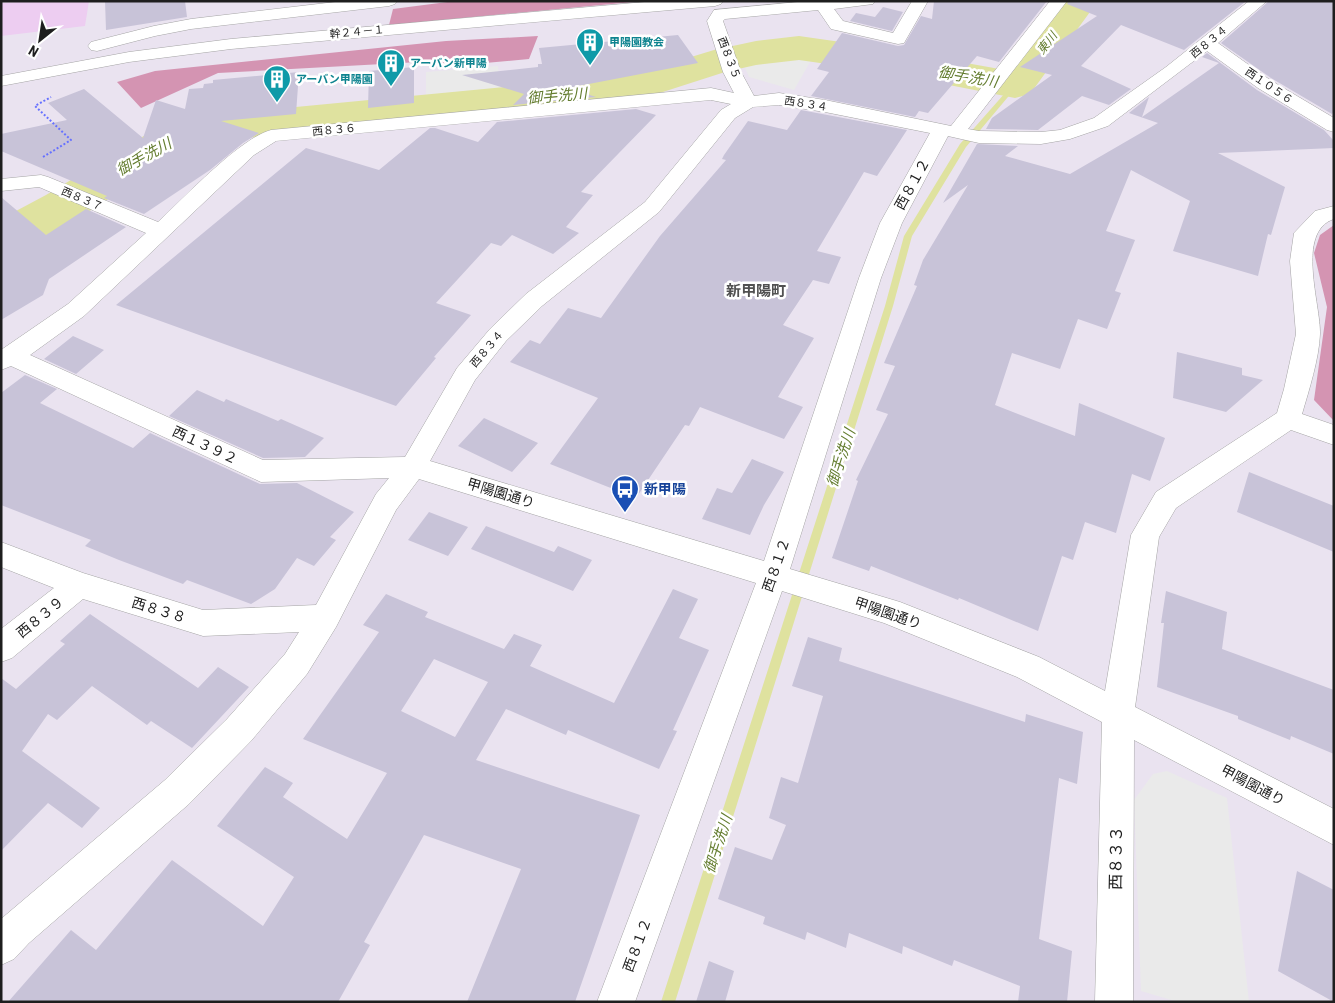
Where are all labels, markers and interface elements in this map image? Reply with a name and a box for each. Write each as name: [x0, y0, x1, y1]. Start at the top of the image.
north arrow: [15, 15, 65, 65]
street label: 幹２４－１: [329, 23, 385, 41]
street label: 西８３４: [1188, 23, 1230, 61]
building icon: 甲陽園教会: [575, 27, 605, 66]
water label: 東川: [1034, 28, 1061, 57]
street label: 西８３５: [715, 35, 743, 81]
place label: 甲陽園教会: [609, 36, 664, 49]
text: N: [26, 42, 41, 60]
building icon: アーバン新甲陽: [376, 48, 406, 87]
place label: アーバン新甲陽: [410, 57, 487, 70]
water label: 御手洗川: [937, 63, 1001, 91]
building icon: アーバン甲陽園: [262, 64, 292, 103]
street label: 西１０５６: [1243, 65, 1295, 107]
place label: アーバン甲陽園: [296, 73, 373, 86]
water label: 御手洗川: [526, 84, 590, 108]
street label: 西８３４: [783, 94, 829, 114]
street label: 西８３６: [312, 122, 356, 138]
water label: 御手洗川: [113, 134, 176, 179]
street label: 西８１２: [891, 156, 933, 212]
street label: 西８３７: [59, 184, 105, 214]
district label: 新甲陽町: [726, 282, 786, 300]
street label: 西８３４: [468, 328, 506, 370]
street label: 西１３９２: [170, 423, 240, 467]
water label: 御手洗川: [823, 425, 859, 489]
bus stop icon: 新甲陽: [610, 474, 640, 513]
street label: 甲陽園通り: [465, 475, 537, 511]
place label: 新甲陽: [644, 481, 686, 497]
street label: 西８１２: [759, 536, 793, 594]
street label: 西８３９: [13, 593, 67, 641]
street label: 西８３８: [130, 594, 188, 626]
street label: 甲陽園通り: [852, 594, 924, 632]
street label: 甲陽園通り: [1218, 762, 1288, 808]
water label: 御手洗川: [700, 811, 736, 875]
street label: 西８３３: [1106, 826, 1126, 890]
street label: 西８１２: [620, 916, 654, 974]

